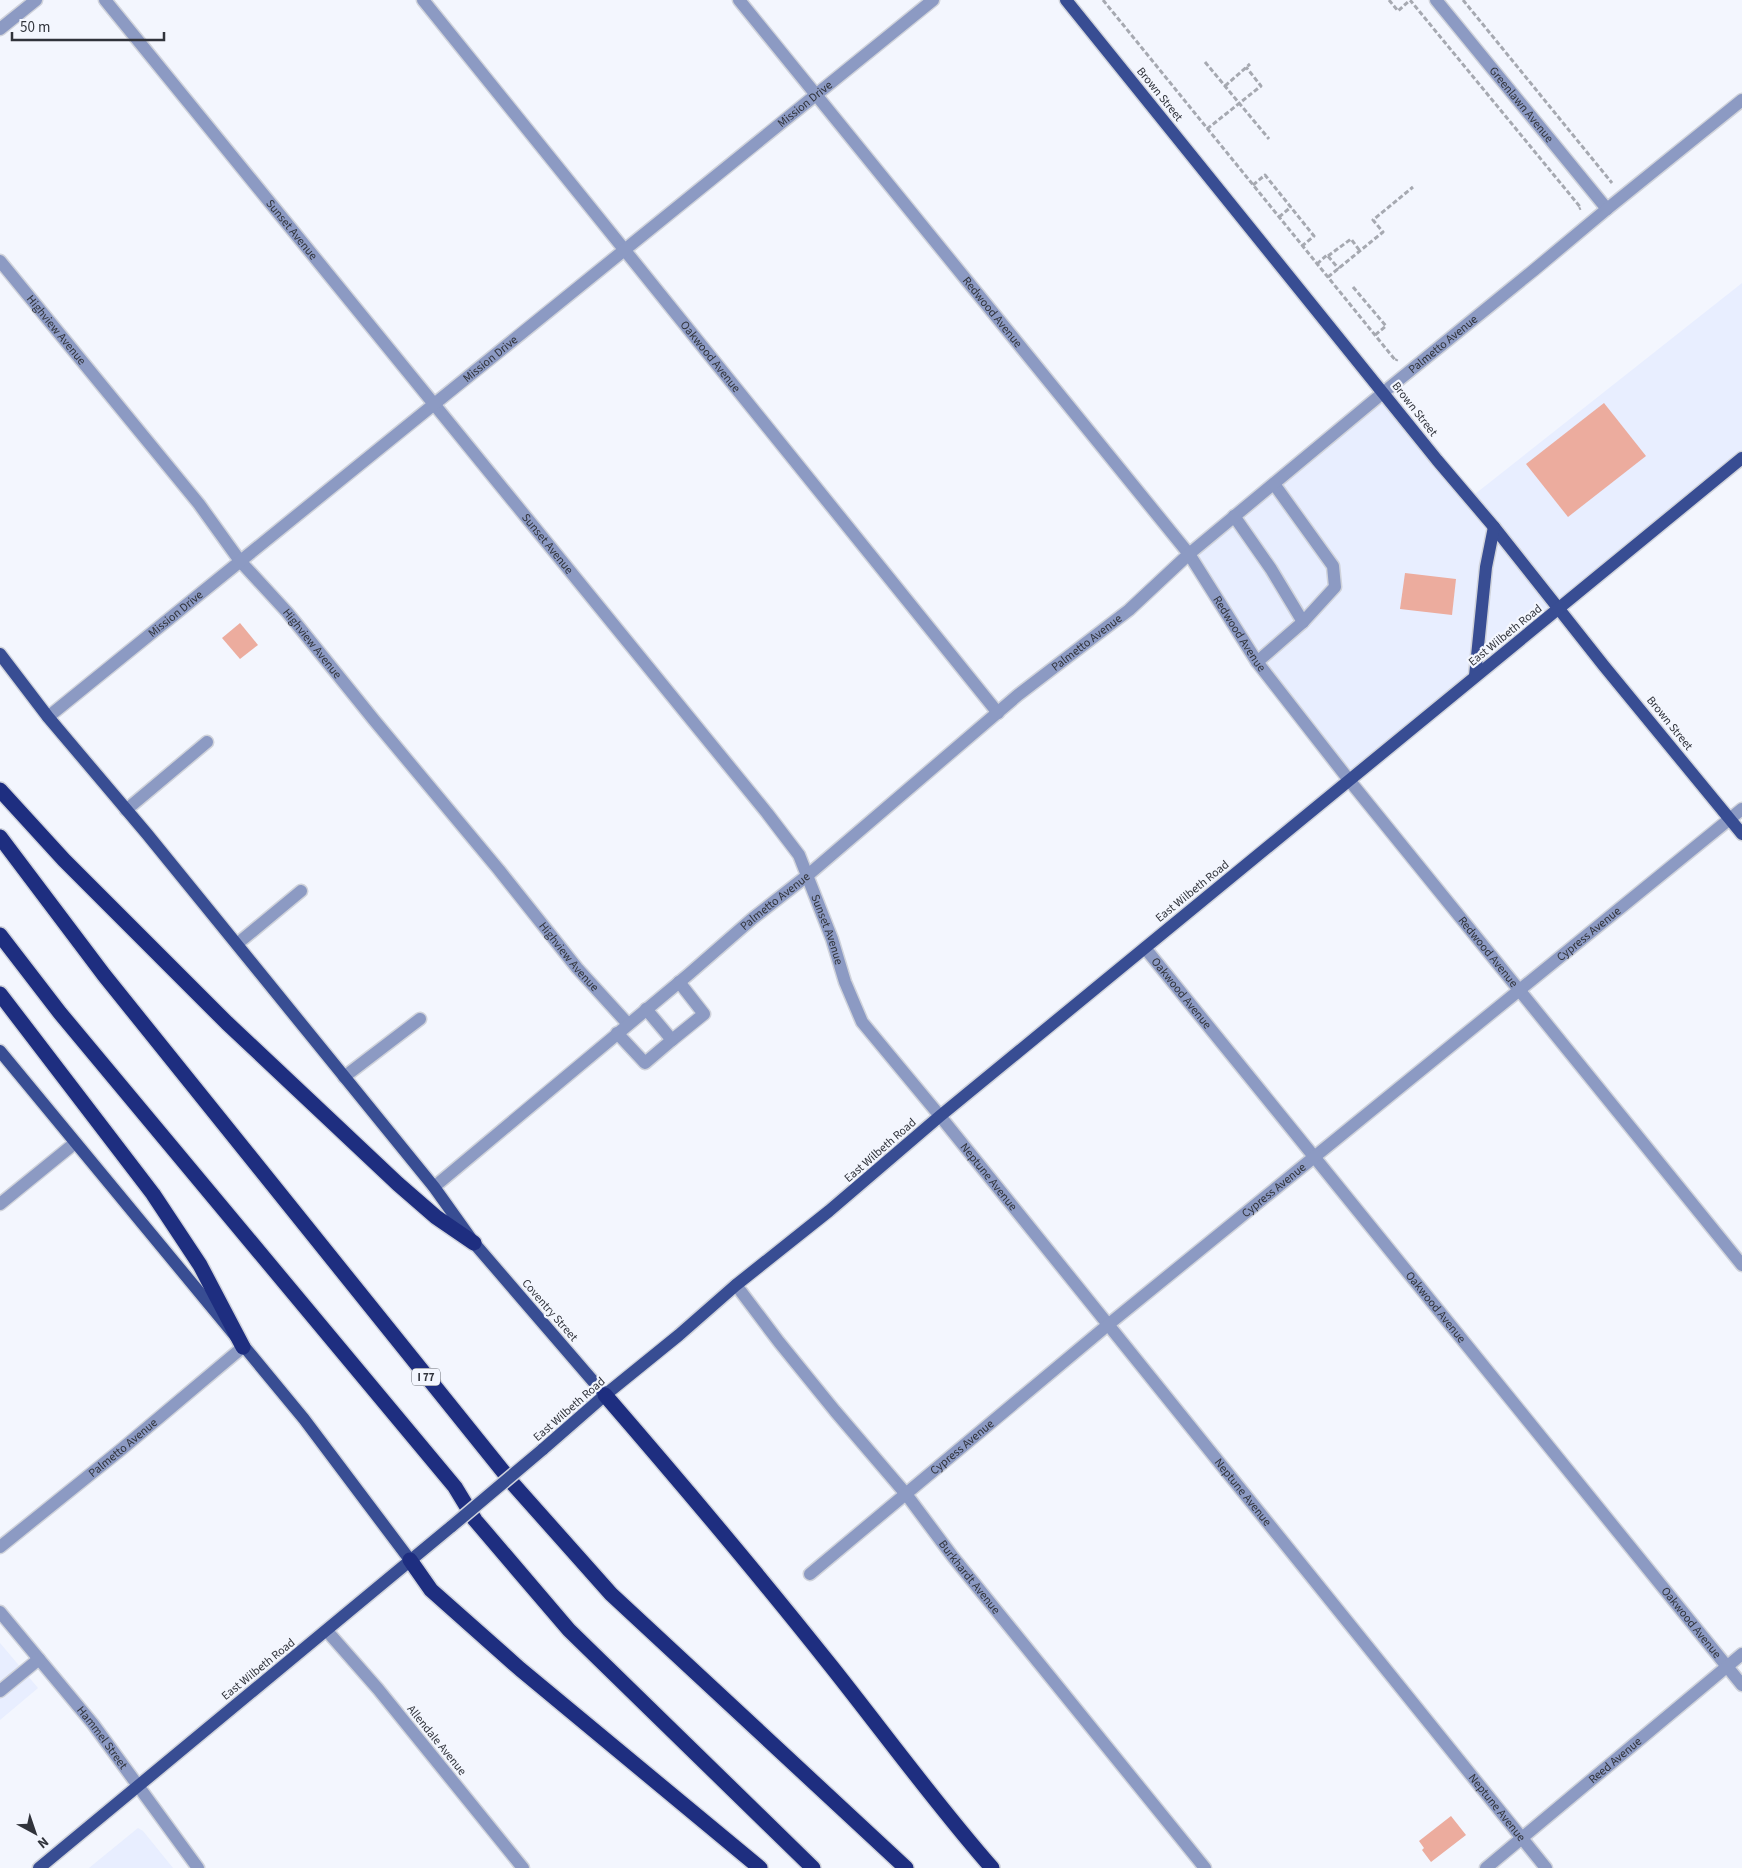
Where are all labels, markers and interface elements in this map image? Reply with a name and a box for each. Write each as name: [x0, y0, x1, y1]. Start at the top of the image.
scale bar: [12, 10, 165, 42]
text: 50 m: [20, 17, 50, 38]
street label: Greenlawn Avenue: [1485, 63, 1557, 146]
street label: Brown Street: [1132, 64, 1187, 125]
street label: Mission Drive: [774, 77, 836, 132]
street label: Sunset Avenue: [262, 196, 321, 264]
street label: Redwood Avenue: [958, 273, 1026, 352]
street label: Highview Avenue: [22, 292, 90, 369]
street label: Palmetto Avenue: [1405, 311, 1482, 378]
street label: Oakwood Avenue: [676, 317, 744, 396]
street label: Mission Drive: [459, 332, 522, 387]
street label: Brown Street: [1388, 378, 1441, 440]
street label: Sunset Avenue: [517, 510, 577, 578]
street label: Mission Drive: [145, 587, 207, 642]
street label: Redwood Avenue: [1208, 593, 1270, 676]
street label: East Wilbeth Road: [1465, 600, 1546, 670]
street label: Highview Avenue: [278, 605, 346, 683]
street label: Palmetto Avenue: [1048, 610, 1126, 675]
street label: Brown Street: [1642, 693, 1697, 754]
street label: East Wilbeth Road: [1152, 856, 1233, 926]
street label: Palmetto Avenue: [737, 868, 814, 935]
street label: Sunset Avenue: [806, 892, 847, 967]
street label: Cypress Avenue: [1553, 903, 1625, 966]
street label: Redwood Avenue: [1454, 913, 1522, 991]
street label: Highview Avenue: [535, 919, 603, 996]
street label: Oakwood Avenue: [1147, 954, 1215, 1033]
street label: East Wilbeth Road: [841, 1114, 920, 1186]
street label: Neptune Avenue: [956, 1139, 1021, 1215]
street label: Cypress Avenue: [1238, 1159, 1310, 1222]
street label: Oakwood Avenue: [1401, 1268, 1470, 1347]
street label: Coventry Street: [518, 1275, 582, 1345]
road number: I 77: [412, 1368, 440, 1385]
street label: East Wilbeth Road: [530, 1373, 609, 1445]
street label: Palmetto Avenue: [85, 1414, 161, 1482]
street label: Cypress Avenue: [927, 1416, 998, 1479]
street label: Neptune Avenue: [1210, 1455, 1275, 1530]
street label: Burkhardt Avenue: [934, 1537, 1004, 1618]
street label: Oakwood Avenue: [1657, 1583, 1725, 1662]
street label: East Wilbeth Road: [218, 1634, 299, 1704]
street label: Allendale Avenue: [403, 1701, 470, 1779]
street label: Hammel Street: [73, 1703, 131, 1773]
street label: Reed Avenue: [1585, 1733, 1646, 1788]
street label: Neptune Avenue: [1464, 1770, 1529, 1845]
north arrow: [10, 1808, 60, 1858]
text: N: [33, 1832, 53, 1853]

